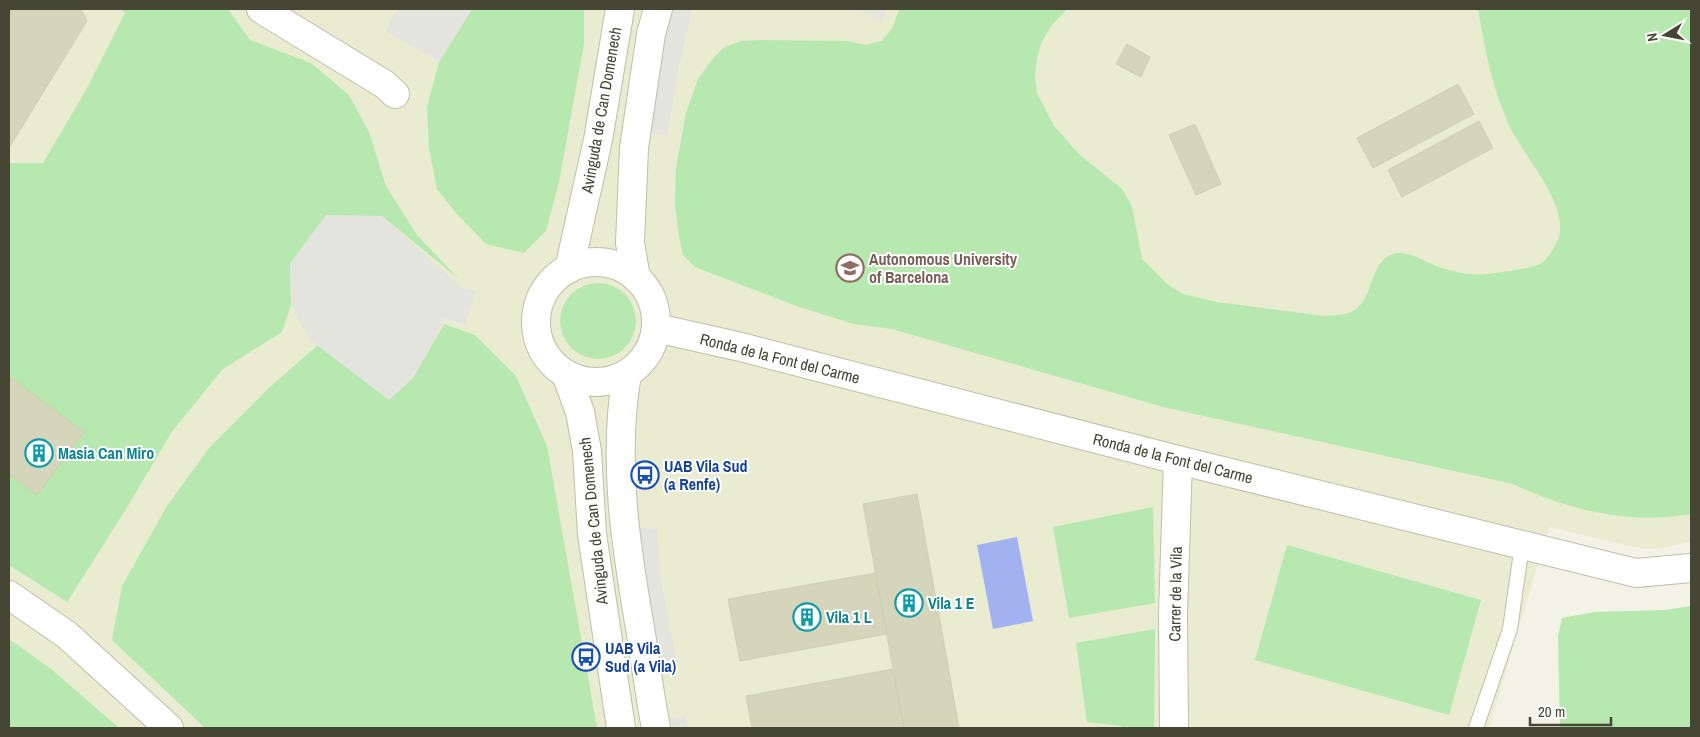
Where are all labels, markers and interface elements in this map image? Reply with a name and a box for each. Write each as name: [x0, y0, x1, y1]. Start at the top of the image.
north arrow: [1640, 10, 1690, 60]
street label: Avinguda de Can Domenech: [575, 25, 626, 196]
text: N: [1643, 32, 1662, 43]
place label: Autonomous University of Barcelona: [869, 248, 1018, 288]
school or university icon: Autonomous University of Barcelona: [835, 253, 865, 283]
street label: Ronda de la Font del Carme: [698, 327, 862, 389]
street label: Ronda de la Font del Carme: [1091, 427, 1255, 489]
street label: Avinguda de Can Domenech: [573, 436, 613, 607]
building icon: Masia Can Miro: [24, 438, 54, 468]
place label: Masia Can Miro: [58, 442, 154, 464]
place label: UAB Vila Sud (a Renfe): [664, 455, 748, 495]
bus stop icon: UAB Vila Sud (a Renfe): [630, 460, 660, 490]
street label: Carrer de la Vila: [1163, 545, 1187, 642]
building icon: Vila 1 E: [894, 588, 924, 618]
place label: Vila 1 E: [928, 592, 975, 614]
building icon: Vila 1 L: [792, 602, 822, 632]
place label: Vila 1 L: [826, 606, 872, 628]
place label: UAB Vila Sud (a Vila): [605, 637, 676, 677]
bus stop icon: UAB Vila Sud (a Vila): [571, 642, 601, 672]
scale bar: [1530, 694, 1611, 726]
text: 20 m: [1538, 701, 1565, 722]

